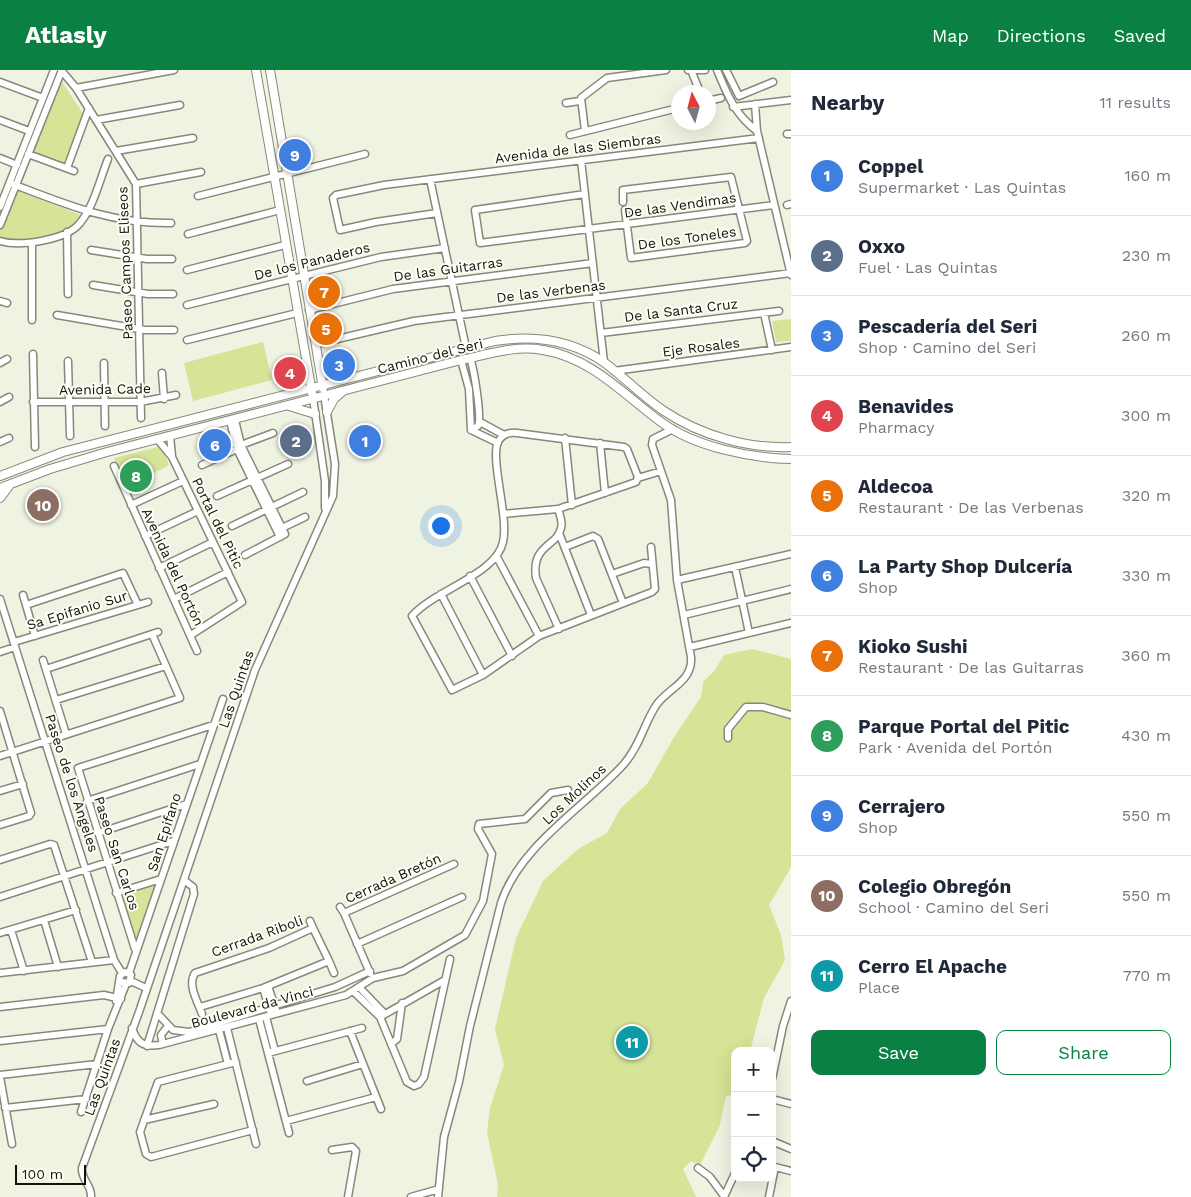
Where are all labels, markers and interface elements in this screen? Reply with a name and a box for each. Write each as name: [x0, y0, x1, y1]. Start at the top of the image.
text: Atlasly: [25, 21, 107, 49]
text: Map: [932, 25, 969, 46]
text: Directions: [997, 25, 1086, 46]
text: Saved: [1114, 25, 1166, 46]
north arrow: [671, 85, 716, 130]
text: Nearby: [811, 90, 884, 115]
text: 11 results: [1100, 93, 1171, 112]
street label: Avenida de las Siembras: [494, 130, 662, 166]
pin: 9: [279, 136, 311, 174]
text: Coppel: [858, 155, 923, 178]
text: 1: [824, 166, 830, 185]
text: 160 m: [1124, 166, 1171, 185]
text: Supermarket · Las Quintas: [858, 178, 1066, 197]
street label: Paseo Campos Eliseos: [114, 186, 136, 340]
street label: De las Vendimas: [623, 189, 737, 221]
street label: De los Toneles: [637, 223, 737, 253]
text: Oxxo: [858, 235, 905, 258]
street label: De los Panaderos: [252, 239, 372, 283]
text: 2: [822, 246, 832, 265]
text: 230 m: [1122, 246, 1171, 265]
street label: De las Guitarras: [392, 253, 504, 285]
text: Fuel · Las Quintas: [858, 258, 998, 277]
pin: 7: [308, 273, 340, 311]
street label: De las Verbenas: [495, 276, 607, 306]
street label: De la Santa Cruz: [623, 295, 739, 325]
pin: 5: [310, 310, 342, 348]
text: Pescadería del Seri: [858, 315, 1037, 338]
text: 3: [822, 326, 832, 345]
text: 260 m: [1121, 326, 1171, 345]
street label: Eje Rosales: [661, 334, 741, 360]
street label: Camino del Seri: [375, 335, 485, 377]
text: Shop · Camino del Seri: [858, 338, 1036, 357]
pin: 3: [323, 346, 355, 384]
pin: 4: [274, 354, 306, 392]
street label: Avenida Cade: [59, 380, 151, 398]
text: Benavides: [858, 395, 954, 418]
text: 4: [822, 406, 832, 425]
text: 300 m: [1121, 406, 1171, 425]
text: Pharmacy: [858, 418, 934, 437]
pin: 2: [280, 422, 312, 460]
pin: 1: [349, 422, 381, 460]
pin: 6: [199, 426, 231, 464]
pin: 8: [120, 457, 152, 495]
street label: Portal del Pitic: [189, 475, 247, 571]
text: Aldecoa: [858, 475, 933, 498]
pin: 10: [27, 486, 59, 524]
text: 5: [822, 486, 832, 505]
text: 320 m: [1122, 486, 1171, 505]
text: Restaurant · De las Verbenas: [858, 498, 1084, 517]
street label: Avenida del Portón: [139, 506, 207, 628]
your location: [428, 513, 454, 539]
text: La Party Shop Dulcería: [858, 555, 1072, 578]
text: 6: [822, 566, 832, 585]
text: 330 m: [1122, 566, 1171, 585]
text: Shop: [858, 578, 898, 597]
street label: Sa Epifanio Sur: [25, 587, 130, 633]
text: Kioko Sushi: [858, 635, 968, 658]
text: 7: [822, 646, 832, 665]
text: 360 m: [1121, 646, 1171, 665]
street label: Las Quintas: [215, 648, 257, 730]
text: Restaurant · De las Guitarras: [858, 658, 1084, 677]
street label: Paseo de los Angeles: [42, 712, 102, 854]
text: Parque Portal del Pitic: [858, 715, 1070, 738]
text: 8: [822, 726, 832, 745]
text: 430 m: [1121, 726, 1171, 745]
text: Park · Avenida del Portón: [858, 738, 1052, 757]
street label: Los Molinos: [539, 760, 609, 828]
street label: San Epifano: [144, 791, 184, 873]
street label: Paseo San Carlos: [91, 794, 143, 912]
text: Cerrajero: [858, 795, 945, 818]
text: 9: [822, 806, 832, 825]
text: 550 m: [1122, 806, 1171, 825]
text: Shop: [858, 818, 898, 837]
street label: Cerrada Bretón: [343, 850, 443, 906]
text: Colegio Obregón: [858, 875, 1011, 898]
text: 10: [818, 886, 836, 905]
text: 550 m: [1122, 886, 1171, 905]
text: School · Camino del Seri: [858, 898, 1049, 917]
street label: Cerrada Riboli: [209, 912, 305, 960]
text: Cerro El Apache: [858, 955, 1007, 978]
text: 11: [820, 966, 834, 985]
text: 770 m: [1123, 966, 1171, 985]
text: Place: [858, 978, 900, 997]
street label: Boulevard da Vinci: [189, 983, 315, 1031]
pin: 11: [616, 1023, 648, 1061]
button: Save: [811, 1030, 986, 1075]
button: Share: [996, 1030, 1171, 1075]
street label: Las Quintas: [81, 1036, 123, 1118]
map controls: [731, 1047, 776, 1182]
button: +: [731, 1047, 776, 1092]
button: −: [731, 1092, 776, 1137]
button: locate: [731, 1137, 776, 1182]
scale bar: [15, 1162, 86, 1185]
text: 100 m: [22, 1166, 63, 1182]

